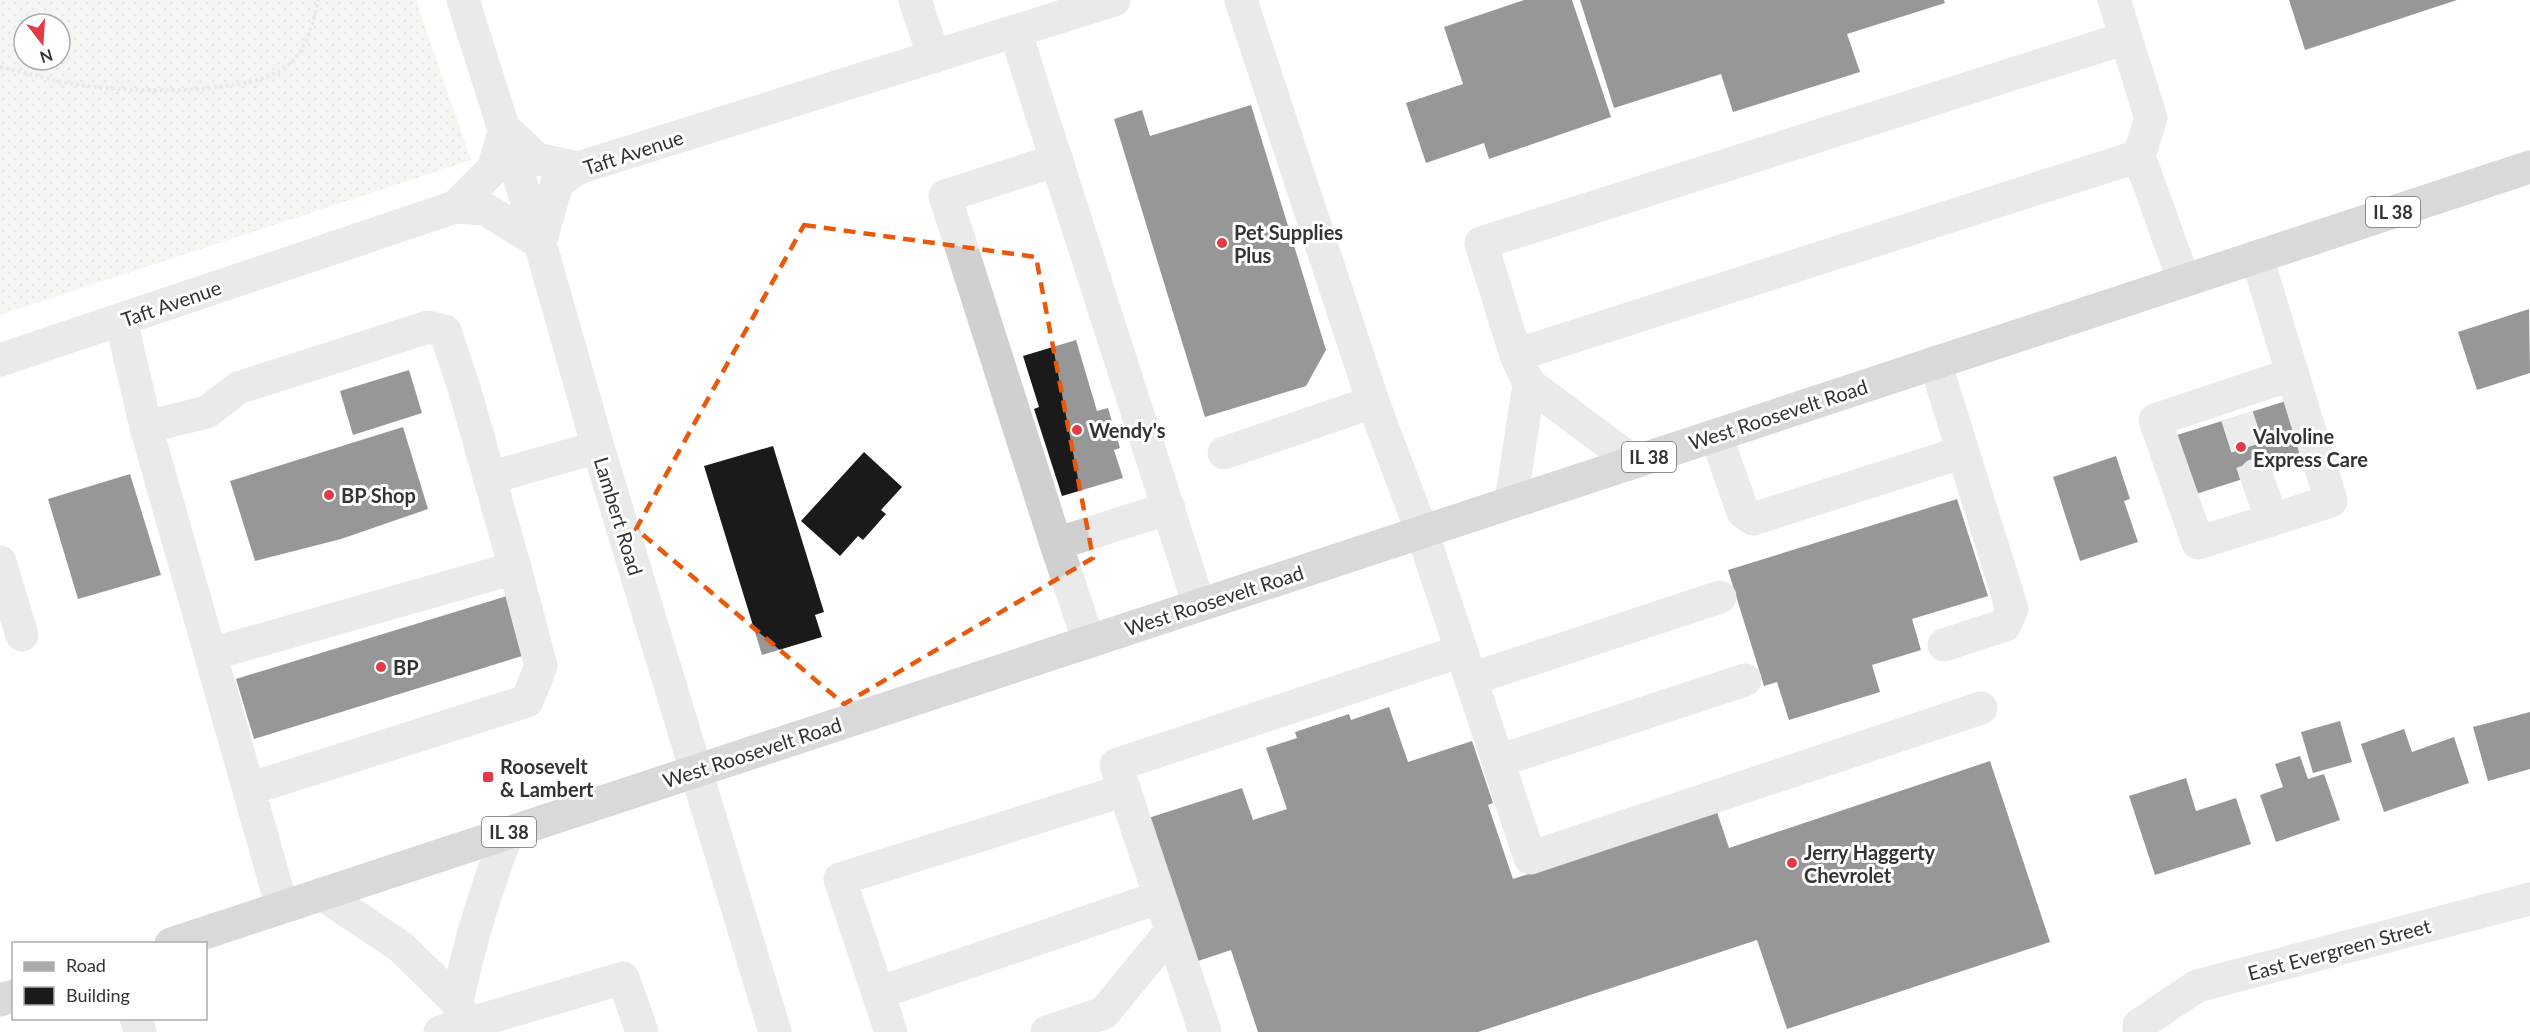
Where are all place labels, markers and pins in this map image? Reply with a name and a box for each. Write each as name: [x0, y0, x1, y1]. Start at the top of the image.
place label: Pet Supplies Plus: [1234, 220, 1343, 267]
marker: Pet Supplies Plus: [1215, 236, 1229, 250]
place label: Wendy's: [1089, 418, 1166, 442]
marker: Wendy's: [1070, 423, 1084, 437]
place label: Valvoline Express Care: [2252, 424, 2368, 471]
marker: Valvoline Express Care: [2234, 440, 2248, 454]
place label: BP Shop: [341, 483, 416, 507]
marker: BP Shop: [322, 488, 336, 502]
place label: BP: [393, 655, 419, 679]
marker: BP: [374, 660, 388, 674]
place label: Roosevelt & Lambert: [500, 754, 594, 801]
marker: Roosevelt & Lambert: [481, 770, 495, 784]
place label: Jerry Haggerty Chevrolet: [1804, 840, 1936, 887]
marker: Jerry Haggerty Chevrolet: [1785, 856, 1799, 870]

